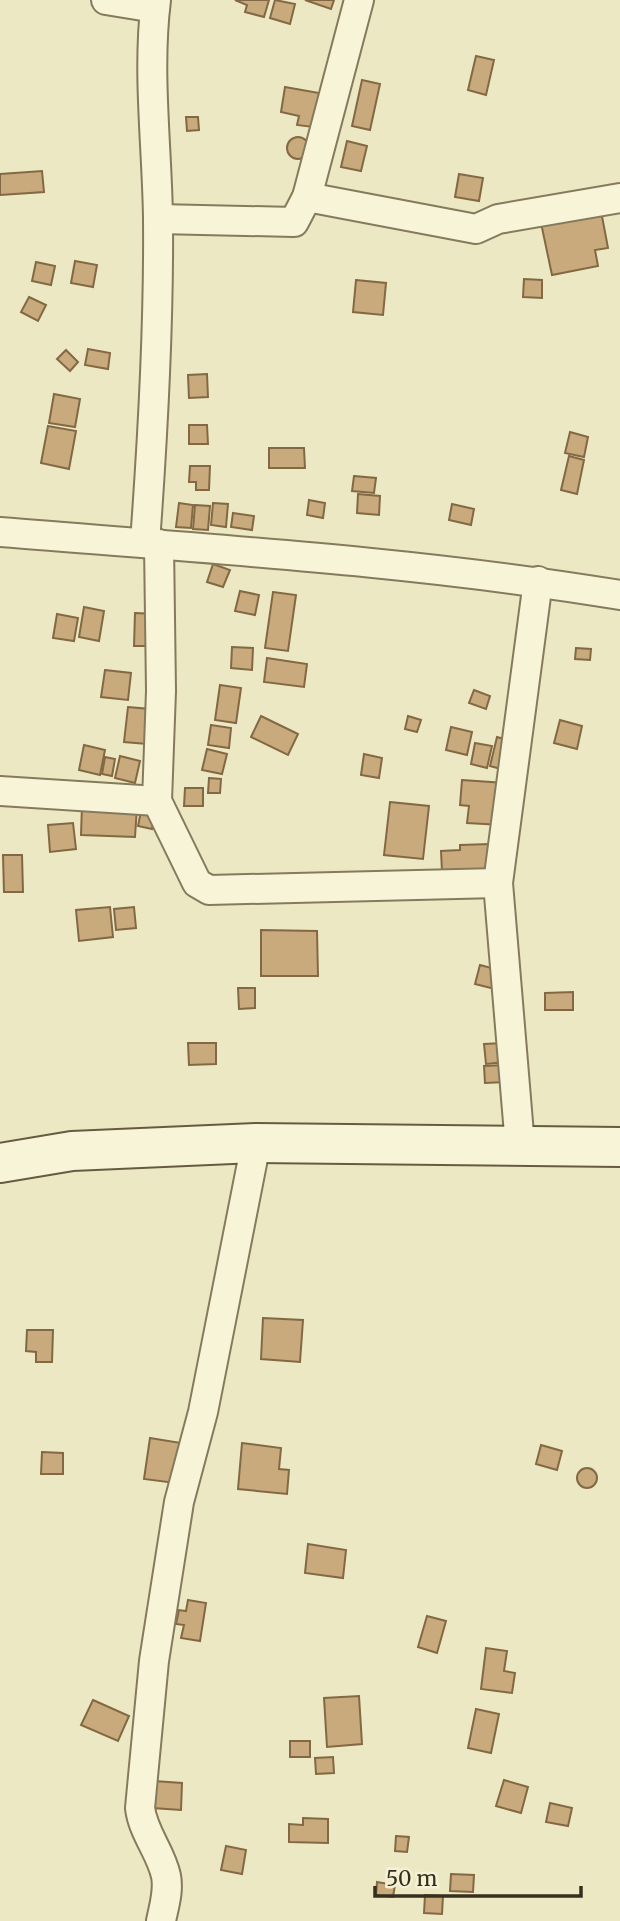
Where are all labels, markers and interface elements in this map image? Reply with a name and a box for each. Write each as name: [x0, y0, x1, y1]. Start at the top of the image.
scale bar: [375, 1854, 582, 1898]
text: 50 m: [386, 1865, 437, 1892]

